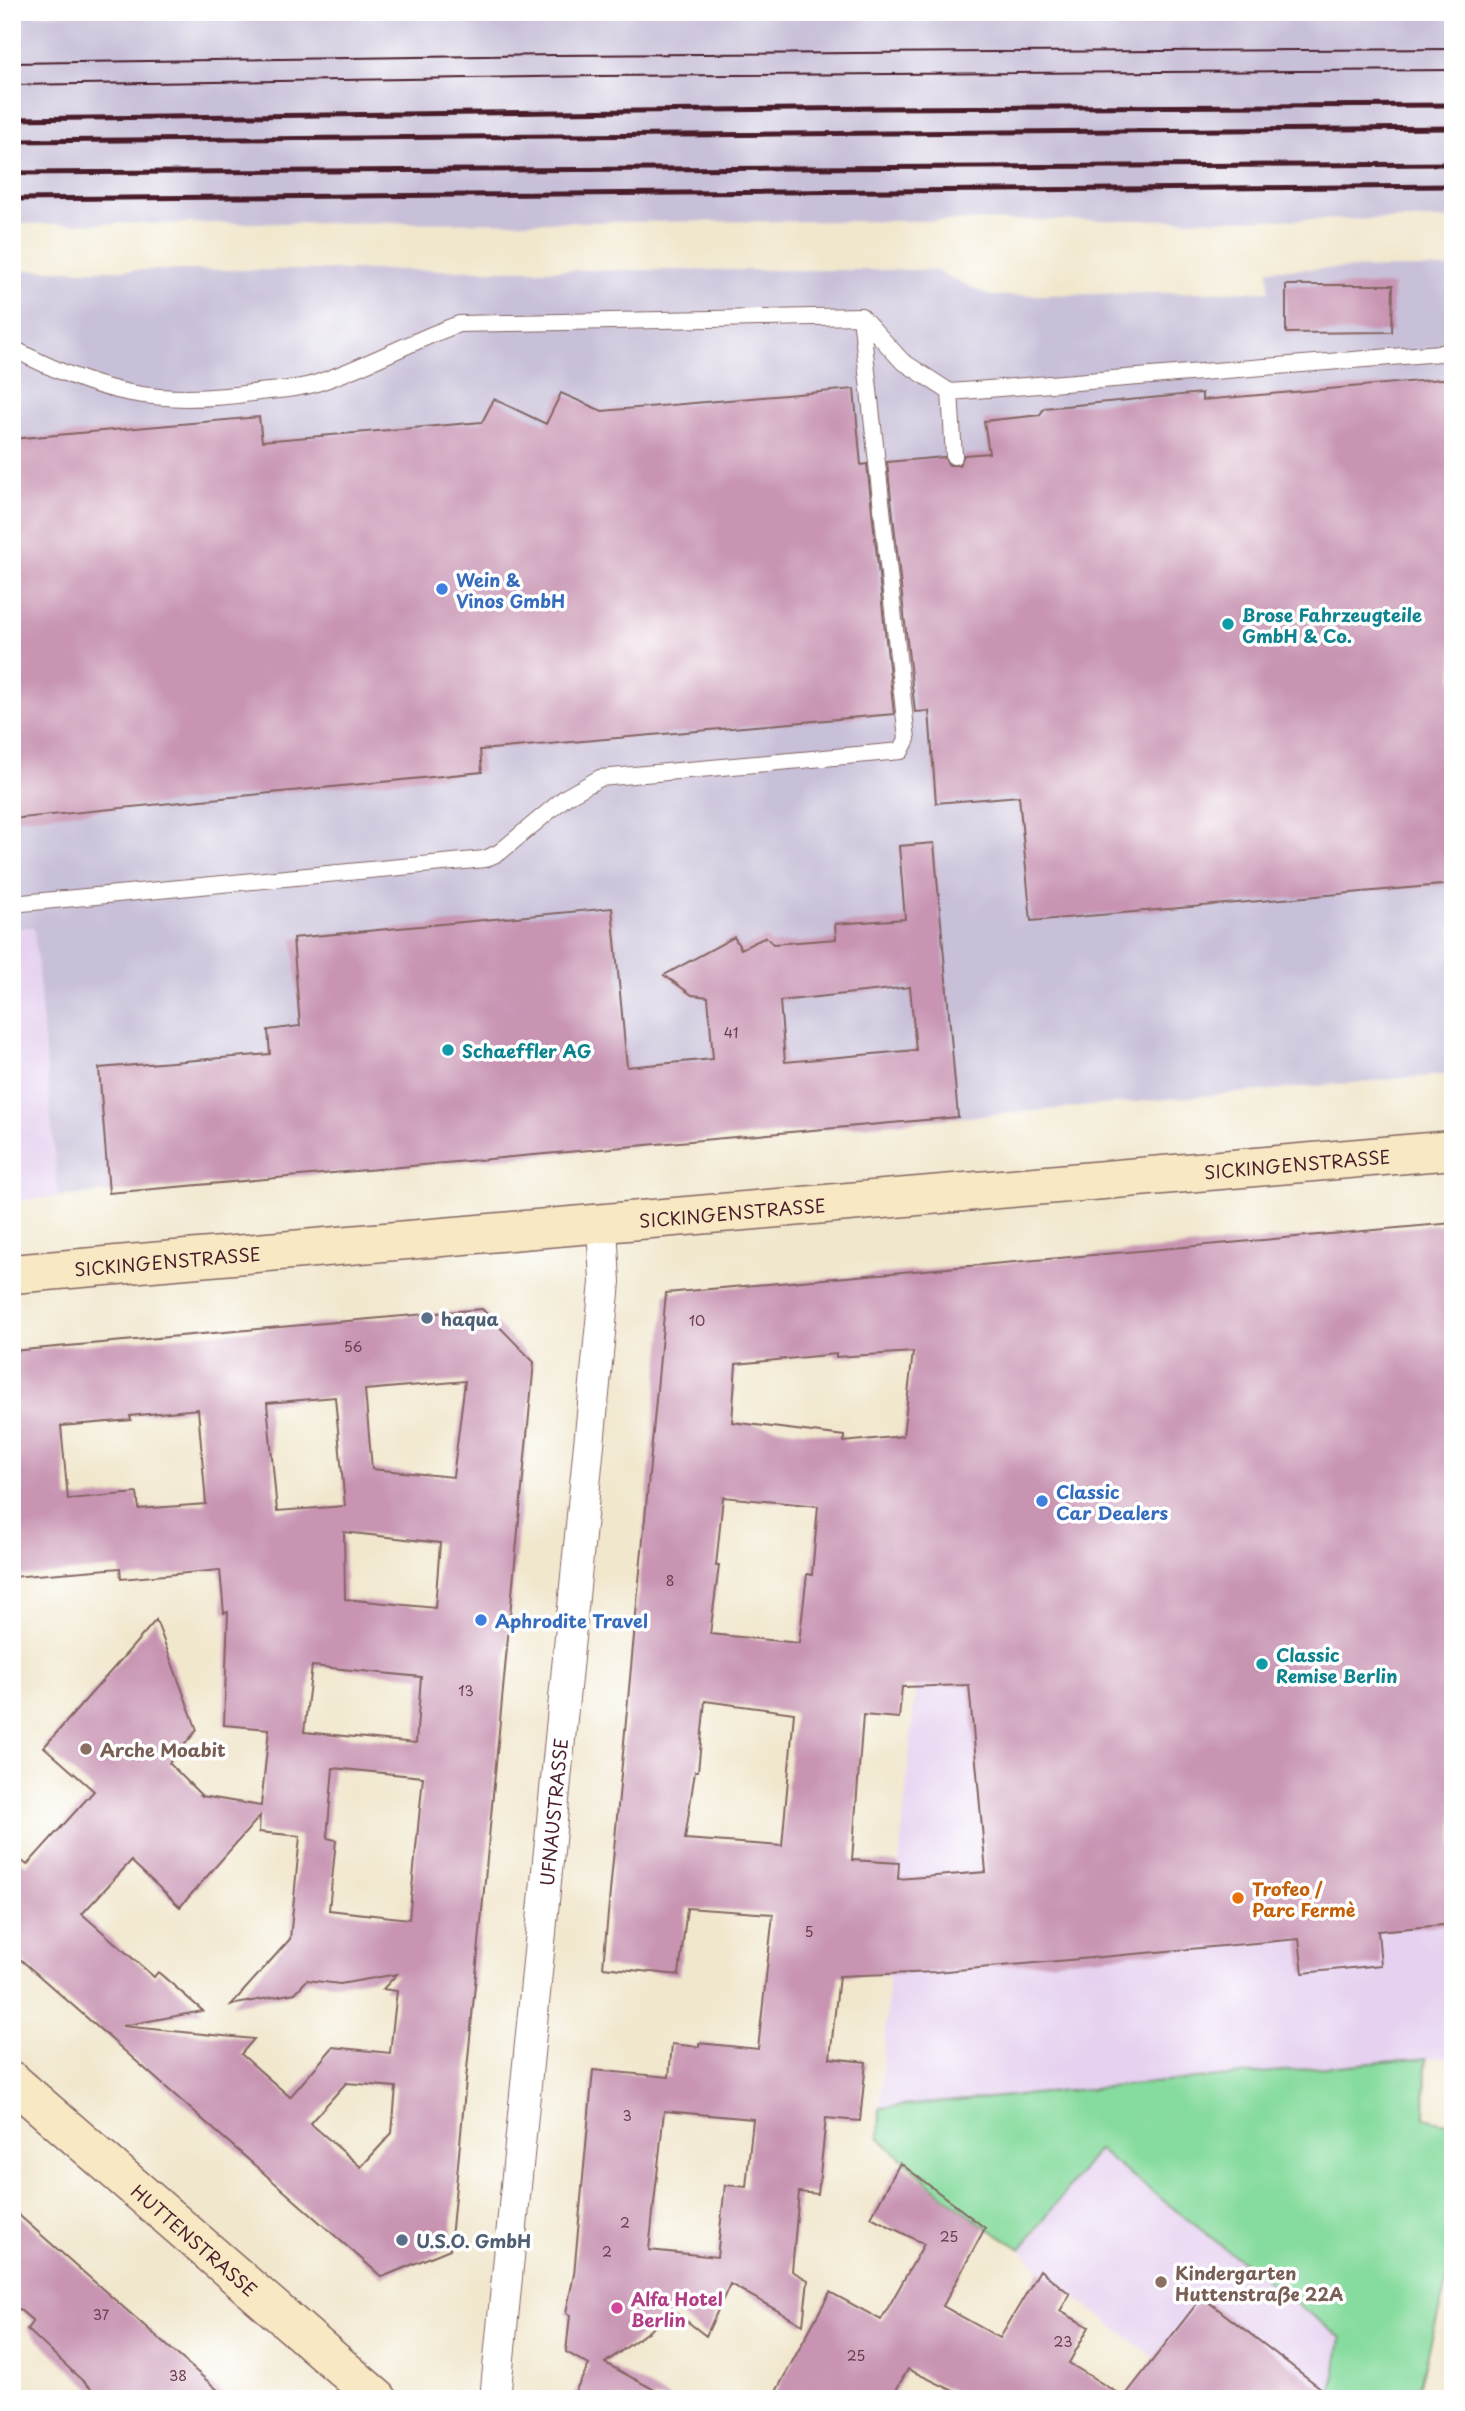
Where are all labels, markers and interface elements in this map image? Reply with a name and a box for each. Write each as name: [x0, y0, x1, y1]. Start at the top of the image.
place label: Wein & Vinos GmbH: [456, 566, 565, 614]
marker: Wein & Vinos GmbH: [434, 581, 450, 597]
place label: Brose Fahrzeugteile GmbH & Co.: [1242, 601, 1422, 649]
marker: Brose Fahrzeugteile GmbH & Co.: [1220, 616, 1236, 632]
house number: 41: [724, 1022, 738, 1043]
place label: Schaeffler AG: [462, 1037, 592, 1064]
marker: Schaeffler AG: [440, 1042, 456, 1058]
street label: SICKINGENSTRASSE: [1203, 1142, 1392, 1185]
street label: SICKINGENSTRASSE: [638, 1191, 827, 1233]
street label: SICKINGENSTRASSE: [73, 1239, 262, 1282]
place label: haqua: [441, 1305, 499, 1332]
marker: haqua: [419, 1310, 435, 1326]
house number: 10: [689, 1310, 705, 1331]
house number: 56: [344, 1336, 363, 1357]
place label: Classic Car Dealers: [1056, 1478, 1169, 1526]
marker: Classic Car Dealers: [1034, 1493, 1050, 1509]
house number: 8: [666, 1570, 674, 1591]
place label: Aphrodite Travel: [495, 1607, 648, 1634]
marker: Aphrodite Travel: [473, 1612, 489, 1628]
place label: Classic Remise Berlin: [1276, 1641, 1397, 1689]
marker: Classic Remise Berlin: [1254, 1656, 1270, 1672]
house number: 13: [458, 1680, 474, 1701]
place label: Arche Moabit: [100, 1736, 226, 1763]
street label: UFNAUSTRASSE: [532, 1737, 574, 1887]
marker: Arche Moabit: [78, 1741, 94, 1757]
place label: Trofeo / Parc Fermè: [1252, 1875, 1356, 1923]
marker: Trofeo / Parc Fermè: [1230, 1890, 1246, 1906]
house number: 5: [804, 1921, 814, 1942]
house number: 3: [622, 2105, 632, 2126]
street label: HUTTENSTRASSE: [126, 2177, 264, 2302]
house number: 2: [620, 2212, 630, 2233]
house number: 25: [940, 2226, 958, 2247]
place label: U.S.O. GmbH: [416, 2227, 531, 2254]
marker: U.S.O. GmbH: [394, 2232, 410, 2248]
house number: 2: [602, 2241, 612, 2262]
place label: Kindergarten Huttenstraße 22A: [1175, 2259, 1343, 2307]
marker: Kindergarten Huttenstraße 22A: [1153, 2274, 1169, 2290]
place label: Alfa Hotel Berlin: [631, 2285, 723, 2333]
marker: Alfa Hotel Berlin: [609, 2300, 625, 2316]
house number: 37: [93, 2304, 110, 2325]
house number: 23: [1054, 2331, 1072, 2352]
house number: 25: [847, 2345, 865, 2366]
house number: 38: [169, 2365, 187, 2386]

